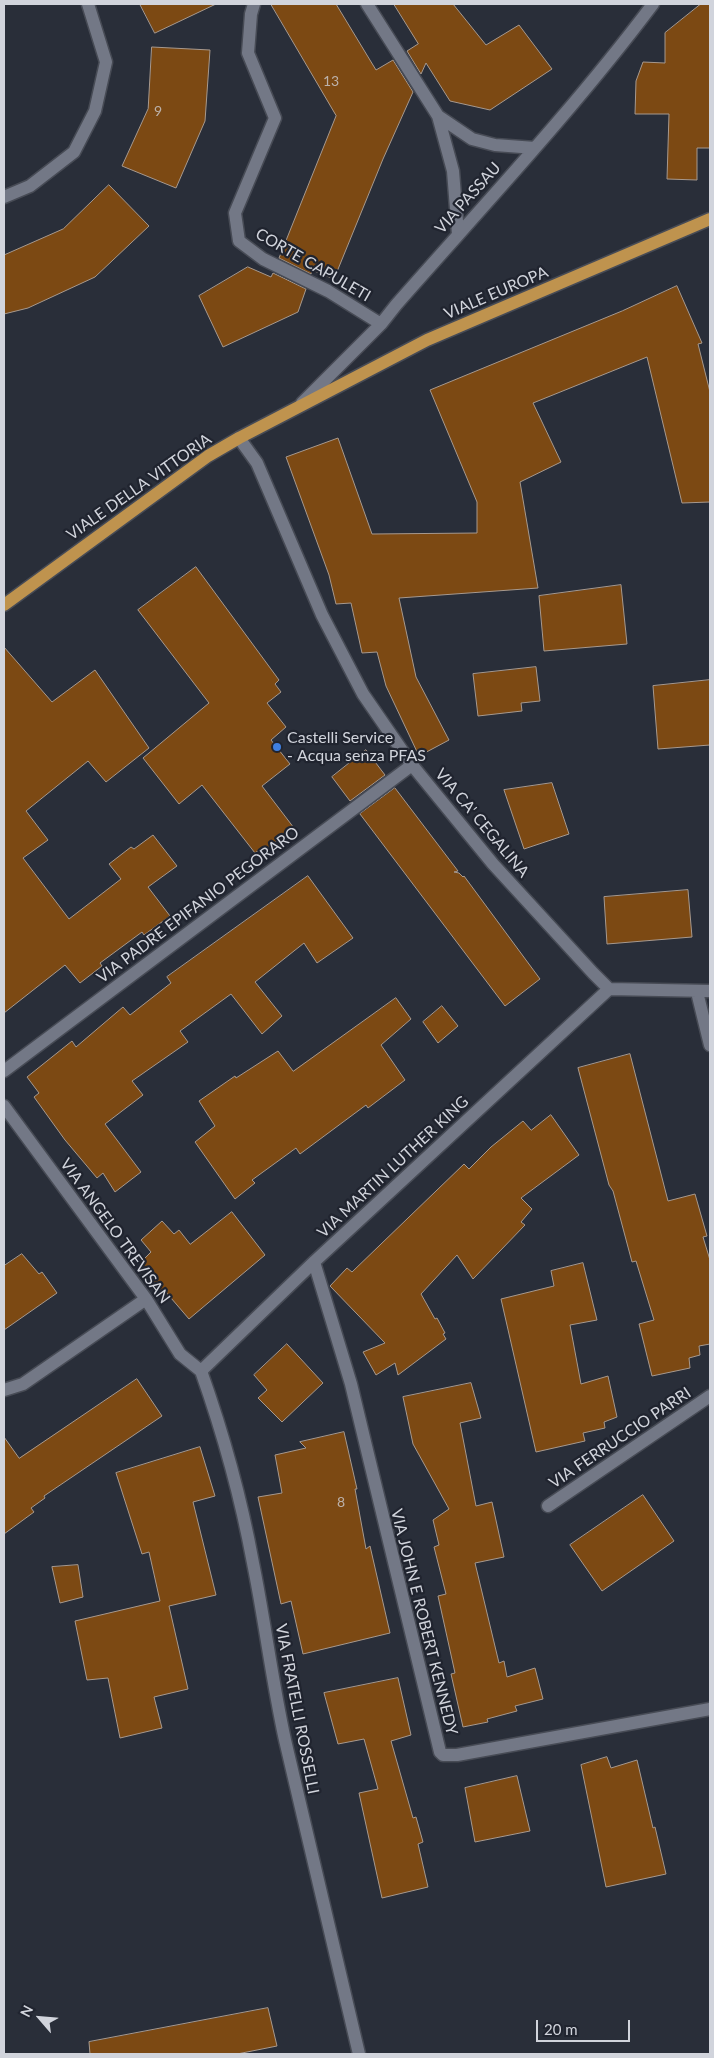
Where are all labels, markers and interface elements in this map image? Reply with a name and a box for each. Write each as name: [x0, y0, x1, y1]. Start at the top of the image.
house number: 13: [323, 73, 339, 89]
house number: 9: [154, 103, 162, 119]
street label: VIA PASSAU: [431, 158, 505, 238]
street label: CORTE CAPULETI: [252, 224, 374, 306]
street label: VIALE EUROPA: [441, 262, 551, 324]
street label: VIALE DELLA VITTORIA: [63, 430, 215, 544]
place label: Castelli Service - Acqua senza PFAS: [287, 728, 426, 766]
marker: Castelli Service - Acqua senza PFAS: [271, 741, 283, 753]
street label: VIA CA' CEGALINA: [431, 765, 533, 881]
street label: VIA PADRE EPIFANIO PEGORARO: [93, 823, 303, 987]
street label: VIA MARTIN LUTHER KING: [314, 1092, 472, 1242]
street label: VIA ANGELO TREVISAN: [56, 1155, 174, 1307]
street label: VIA FERRUCCIO PARRI: [545, 1383, 695, 1493]
house number: 8: [337, 1494, 345, 1510]
street label: VIA JOHN E ROBERT KENNEDY: [387, 1507, 461, 1737]
street label: VIA FRATELLI ROSSELLI: [271, 1622, 323, 1796]
north arrow: [15, 1993, 65, 2043]
text: N: [16, 2002, 36, 2020]
scale bar: [539, 2010, 633, 2042]
text: 20 m: [544, 2020, 578, 2038]

